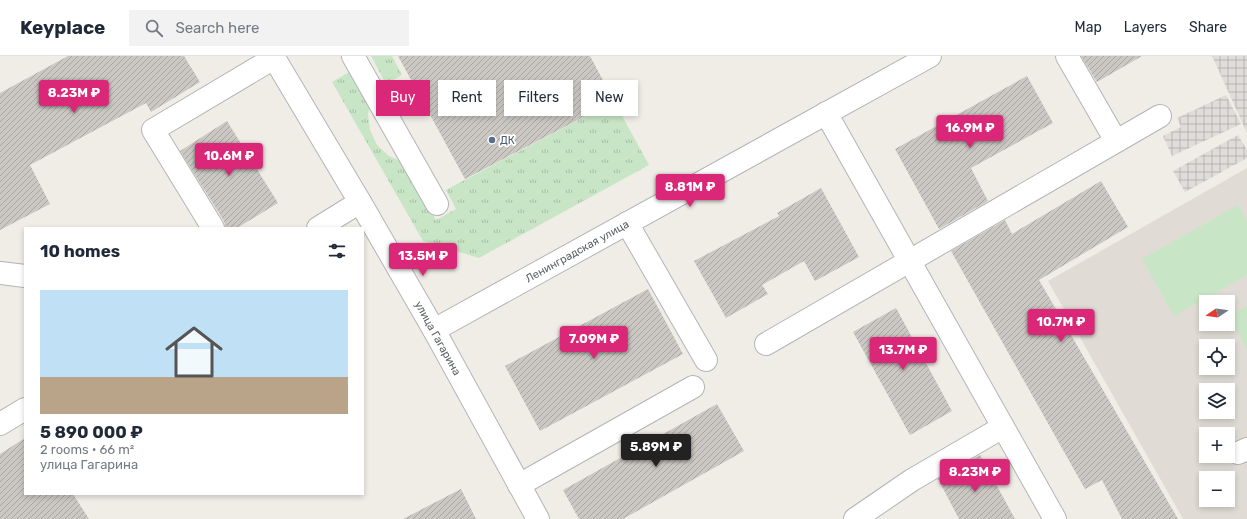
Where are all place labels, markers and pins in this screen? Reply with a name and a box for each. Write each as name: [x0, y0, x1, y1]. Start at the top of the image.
pin: 8.23M ₽: [37, 80, 111, 114]
pin: 16.9M ₽: [933, 115, 1007, 149]
place label: ДК: [500, 134, 515, 147]
marker: ДК: [487, 135, 497, 145]
pin: 10.6M ₽: [192, 143, 266, 177]
pin: 8.81M ₽: [653, 174, 727, 208]
pin: 13.5M ₽: [386, 243, 460, 277]
pin: 10.7M ₽: [1024, 309, 1098, 343]
pin: 7.09M ₽: [557, 326, 631, 360]
pin: 13.7M ₽: [866, 337, 940, 371]
pin: 5.89M ₽: [619, 434, 693, 468]
pin: 8.23M ₽: [938, 459, 1012, 493]

